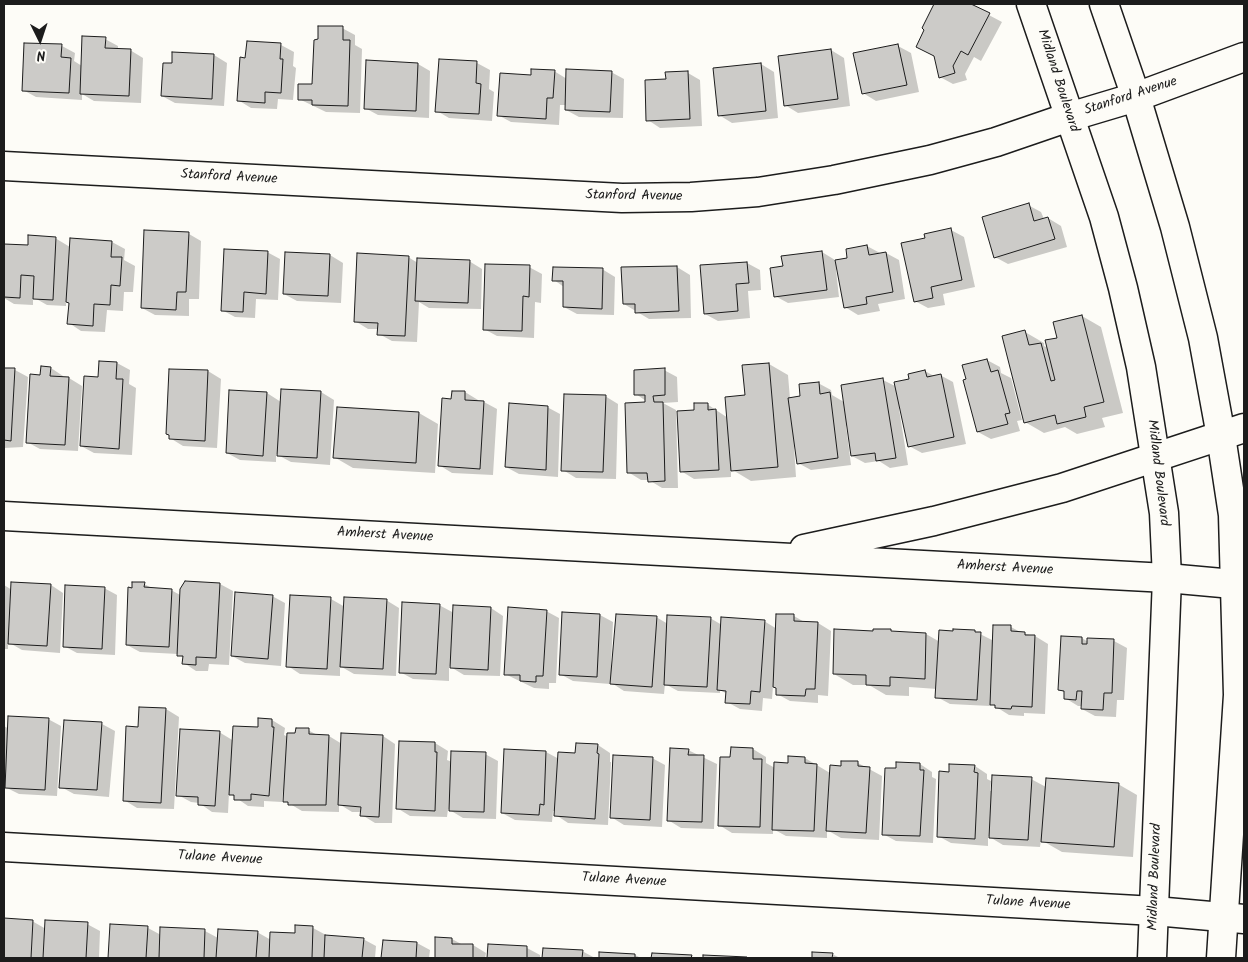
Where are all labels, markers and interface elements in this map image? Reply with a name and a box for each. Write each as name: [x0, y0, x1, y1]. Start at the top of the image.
north arrow: [15, 15, 65, 65]
street label: Midland Boulevard: [1032, 27, 1082, 135]
text: N: [36, 44, 46, 66]
street label: Stanford Avenue: [1082, 74, 1180, 120]
street label: Stanford Avenue: [180, 167, 278, 189]
street label: Stanford Avenue: [585, 188, 683, 206]
street label: Midland Boulevard: [1142, 419, 1172, 527]
street label: Amherst Avenue: [336, 525, 434, 547]
street label: Amherst Avenue: [956, 558, 1054, 580]
street label: Midland Boulevard: [1146, 823, 1166, 931]
street label: Tulane Avenue: [177, 848, 263, 870]
street label: Tulane Avenue: [581, 870, 667, 892]
street label: Tulane Avenue: [985, 893, 1071, 915]

